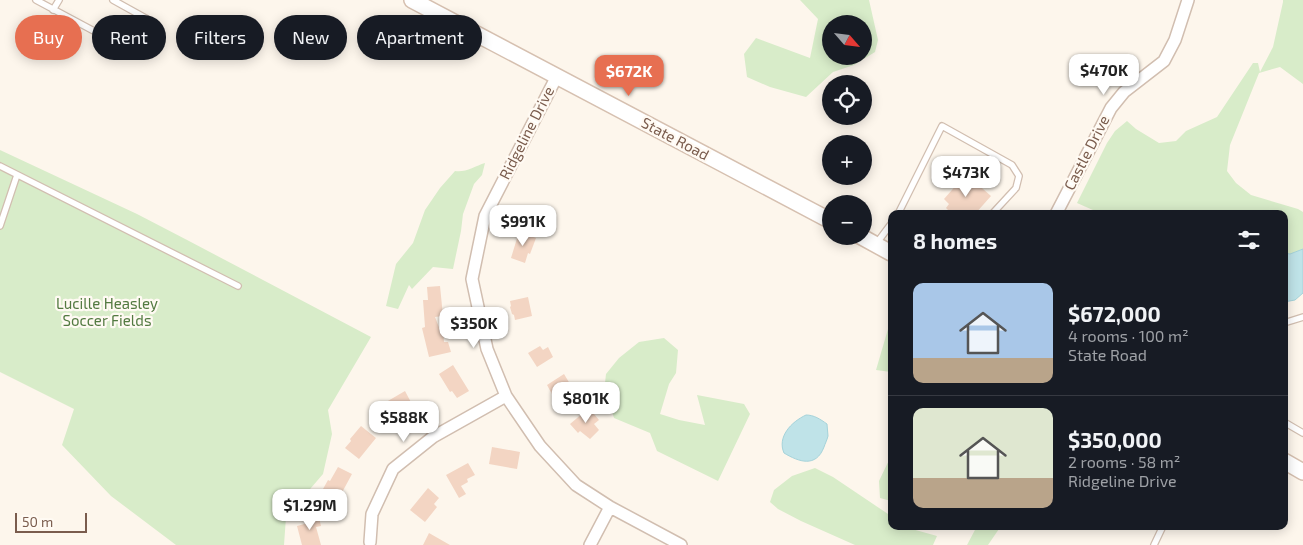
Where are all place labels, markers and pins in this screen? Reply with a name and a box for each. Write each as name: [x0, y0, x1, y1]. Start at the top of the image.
pin: $672K: [594, 54, 664, 97]
pin: $470K: [1069, 54, 1139, 96]
pin: $473K: [931, 156, 1001, 198]
pin: $991K: [488, 204, 558, 247]
pin: $350K: [439, 306, 509, 349]
pin: $801K: [551, 382, 621, 424]
pin: $588K: [369, 400, 439, 443]
pin: $1.29M: [269, 488, 351, 531]

